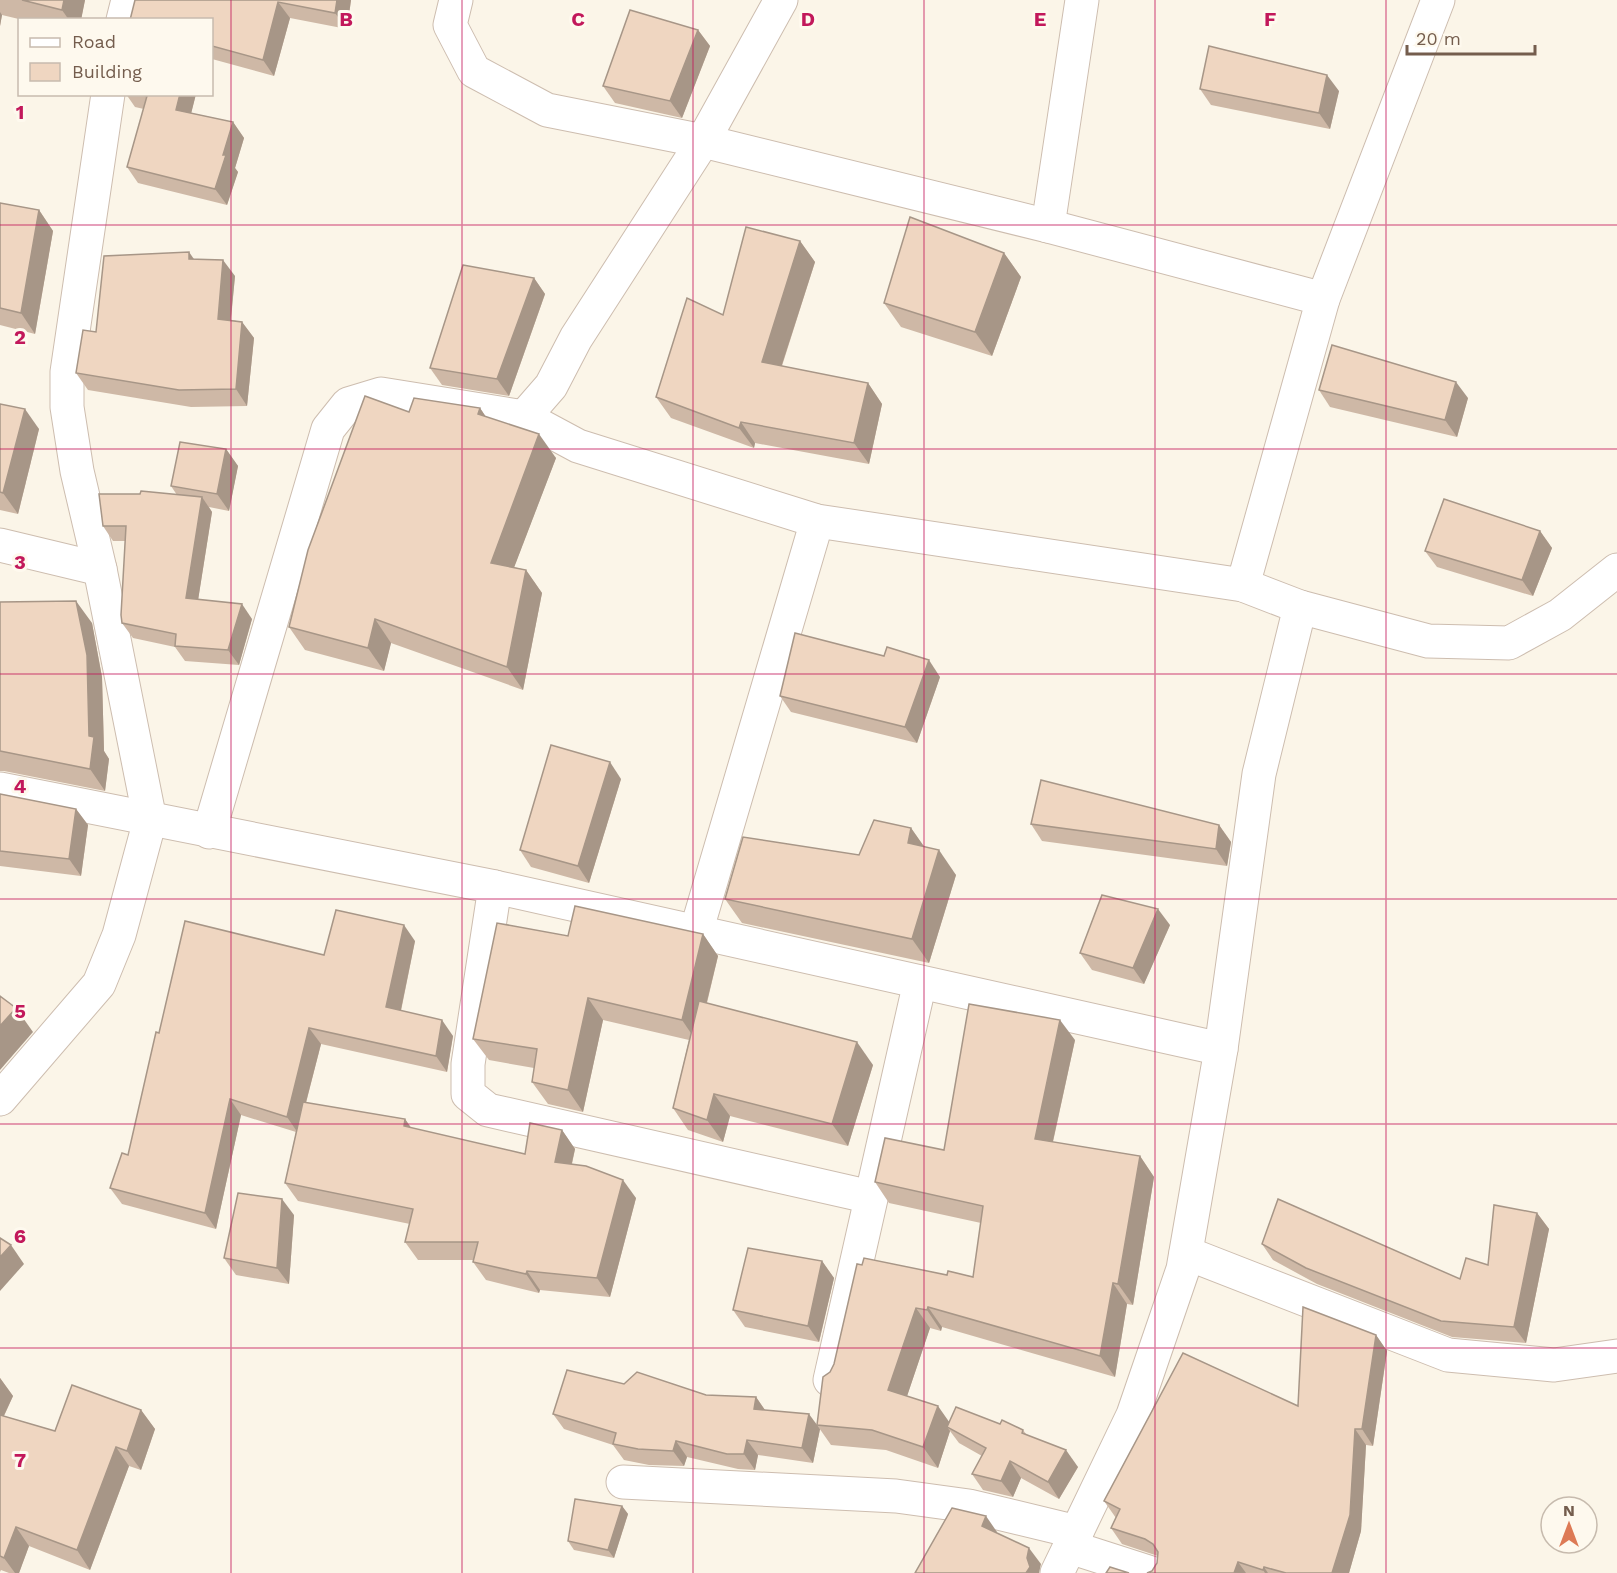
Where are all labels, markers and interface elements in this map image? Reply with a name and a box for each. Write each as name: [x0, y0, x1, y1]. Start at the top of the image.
text: B: [339, 7, 353, 31]
text: C: [571, 7, 585, 31]
text: D: [801, 7, 815, 31]
text: E: [1034, 7, 1046, 31]
text: F: [1264, 7, 1276, 31]
legend: [18, 18, 213, 96]
scale bar: [1407, 18, 1534, 56]
text: 20 m: [1416, 28, 1461, 49]
text: Road: [72, 31, 116, 52]
text: Building: [72, 61, 142, 82]
text: 1: [16, 100, 24, 124]
text: 2: [14, 325, 26, 349]
text: 3: [14, 550, 26, 574]
text: 4: [14, 774, 27, 798]
text: 5: [14, 999, 26, 1023]
text: 6: [14, 1224, 26, 1248]
text: 7: [14, 1448, 26, 1472]
north arrow: [1539, 1495, 1599, 1555]
text: N: [1563, 1501, 1575, 1520]

